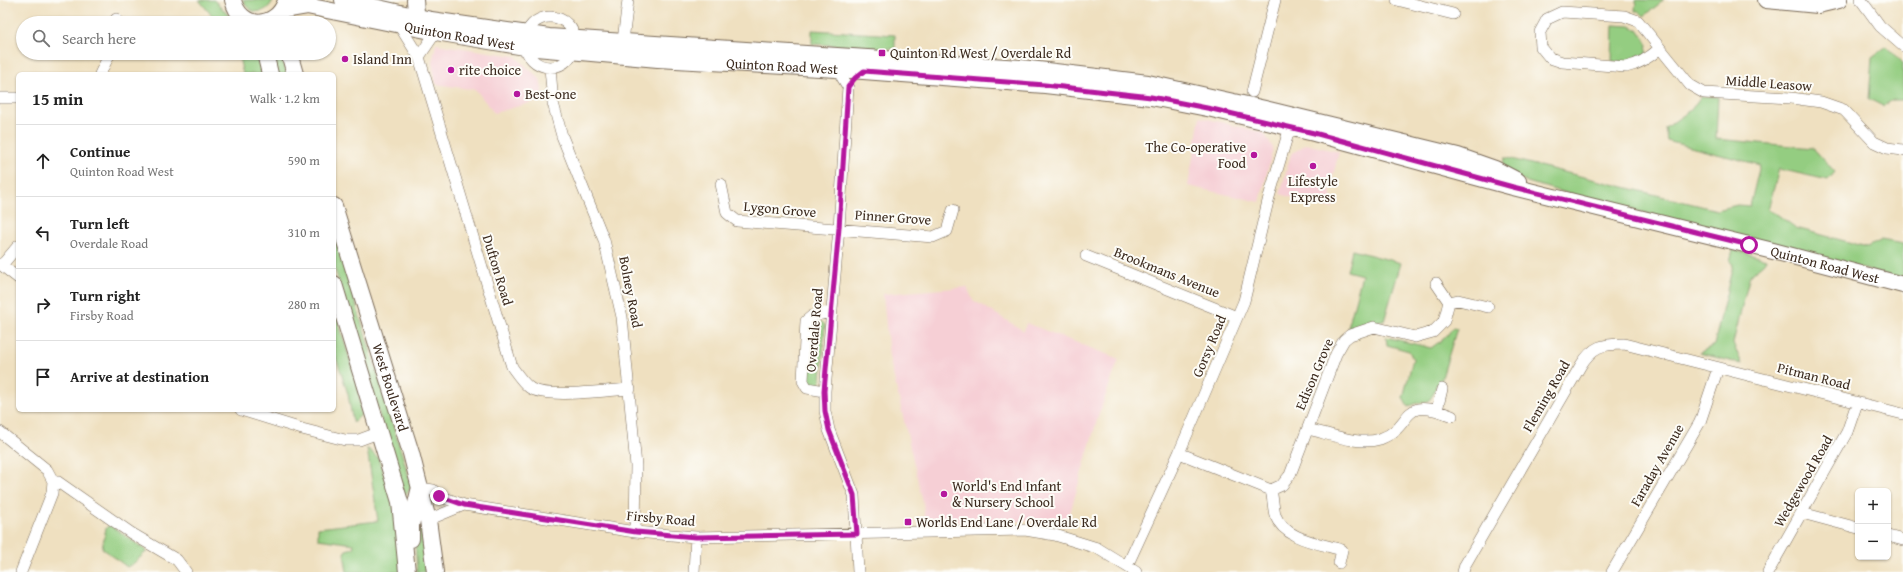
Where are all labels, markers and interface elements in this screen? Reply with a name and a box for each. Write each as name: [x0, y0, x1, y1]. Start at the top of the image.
search box: [16, 16, 336, 60]
street label: Quinton Road West: [403, 16, 517, 55]
icon: search: [30, 27, 52, 49]
text: Search here: [62, 28, 136, 49]
place label: Quinton Rd West / Overdale Rd: [890, 43, 1072, 63]
marker: Quinton Rd West / Overdale Rd: [877, 48, 887, 58]
place label: Island Inn: [353, 49, 412, 69]
street label: Quinton Road West: [726, 53, 839, 79]
marker: Island Inn: [340, 54, 350, 64]
place label: rite choice: [459, 60, 521, 80]
marker: rite choice: [446, 65, 456, 75]
street label: Middle Leasow: [1725, 70, 1813, 96]
place label: Best-one: [525, 84, 577, 104]
text: 15 min: [32, 86, 83, 111]
text: Walk · 1.2 km: [249, 89, 320, 108]
marker: Best-one: [512, 89, 522, 99]
place label: The Co-operative Food: [1145, 137, 1247, 173]
text: Continue: [70, 141, 131, 162]
icon: ahead: [32, 150, 54, 172]
marker: The Co-operative Food: [1249, 150, 1259, 160]
text: 590 m: [288, 151, 320, 170]
marker: Lifestyle Express: [1308, 161, 1318, 171]
text: Quinton Road West: [70, 162, 174, 181]
place label: Lifestyle Express: [1288, 171, 1338, 207]
street label: Lygon Grove: [743, 196, 818, 222]
street label: Pinner Grove: [854, 204, 932, 230]
text: Turn left: [70, 213, 129, 234]
icon: left: [32, 222, 54, 244]
text: 310 m: [288, 223, 320, 242]
street label: Dufton Road: [478, 232, 518, 308]
text: Overdale Road: [70, 234, 148, 253]
route start: [1740, 236, 1758, 254]
street label: Quinton Road West: [1768, 241, 1882, 288]
street label: Brookmans Avenue: [1111, 242, 1223, 302]
street label: Bolney Road: [614, 254, 648, 330]
text: Turn right: [70, 285, 141, 306]
street label: Overdale Road: [800, 287, 828, 373]
icon: right: [32, 294, 54, 316]
text: 280 m: [288, 295, 320, 314]
text: Firsby Road: [70, 306, 134, 325]
street label: Gorsy Road: [1187, 311, 1231, 380]
street label: Edison Grove: [1290, 335, 1338, 413]
street label: West Boulevard: [367, 341, 414, 434]
street label: Fleming Road: [1517, 356, 1575, 436]
street label: Pitman Road: [1775, 357, 1853, 395]
icon: arrive: [32, 366, 54, 388]
text: Arrive at destination: [70, 366, 209, 387]
street label: Faraday Avenue: [1625, 420, 1689, 510]
street label: Wedgewood Road: [1769, 431, 1838, 531]
place label: World's End Infant & Nursery School: [952, 476, 1062, 512]
route end: [430, 487, 448, 505]
map controls: [1855, 488, 1891, 560]
button: +: [1855, 488, 1891, 524]
marker: World's End Infant & Nursery School: [939, 489, 949, 499]
street label: Firsby Road: [626, 505, 697, 531]
place label: Worlds End Lane / Overdale Rd: [916, 512, 1098, 532]
marker: Worlds End Lane / Overdale Rd: [903, 517, 913, 527]
button: −: [1855, 524, 1891, 560]

